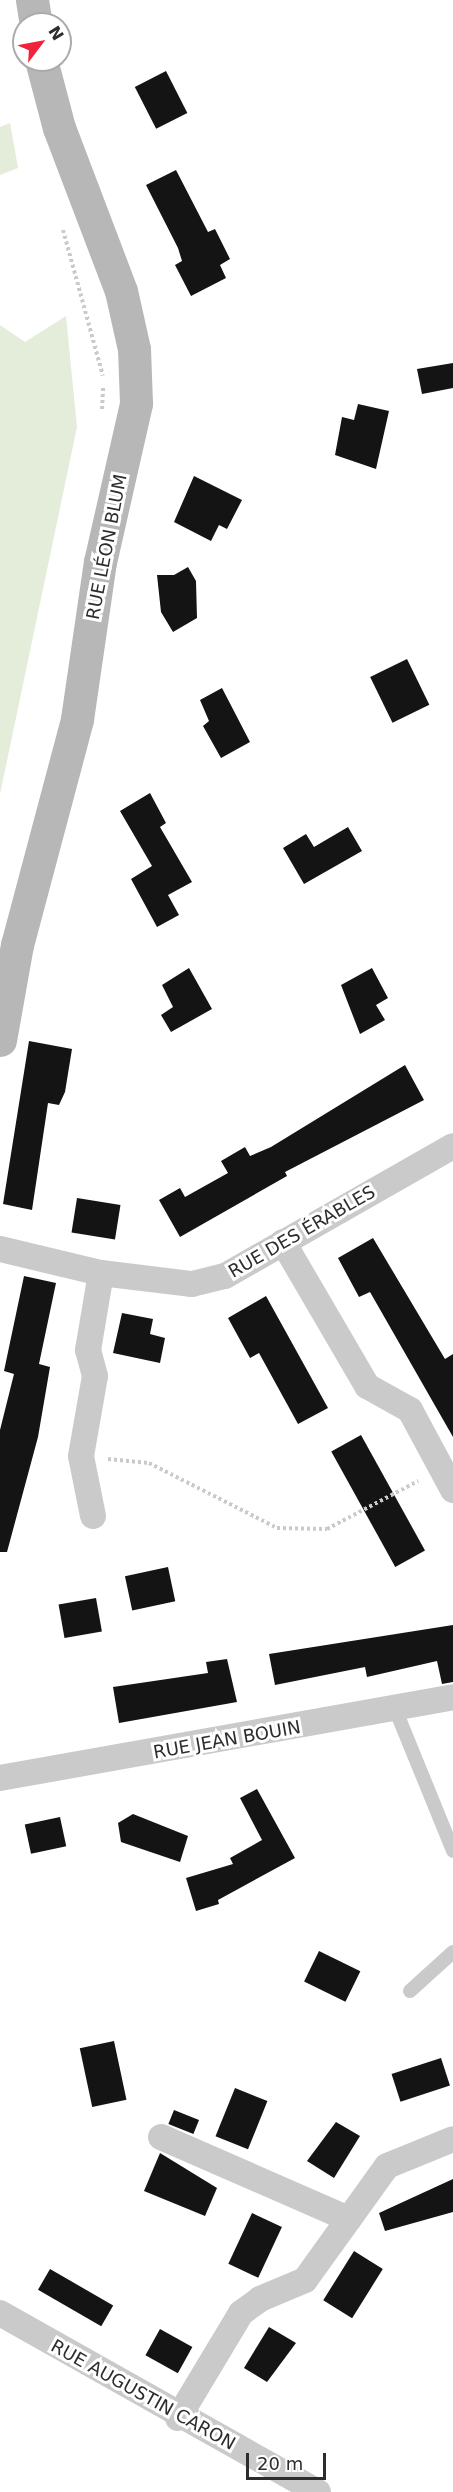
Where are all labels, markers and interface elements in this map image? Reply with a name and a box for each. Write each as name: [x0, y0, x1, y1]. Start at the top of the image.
north arrow: [12, 12, 72, 72]
text: N: [44, 23, 68, 44]
street label: RUE LÉON BLUM: [82, 472, 132, 622]
street label: RUE DES ÉRABLES: [225, 1181, 379, 1283]
street label: RUE JEAN BOUIN: [152, 1716, 302, 1764]
street label: RUE AUGUSTIN CARON: [47, 2335, 239, 2455]
scale bar: [249, 2441, 328, 2479]
text: 20 m: [257, 2453, 303, 2474]

